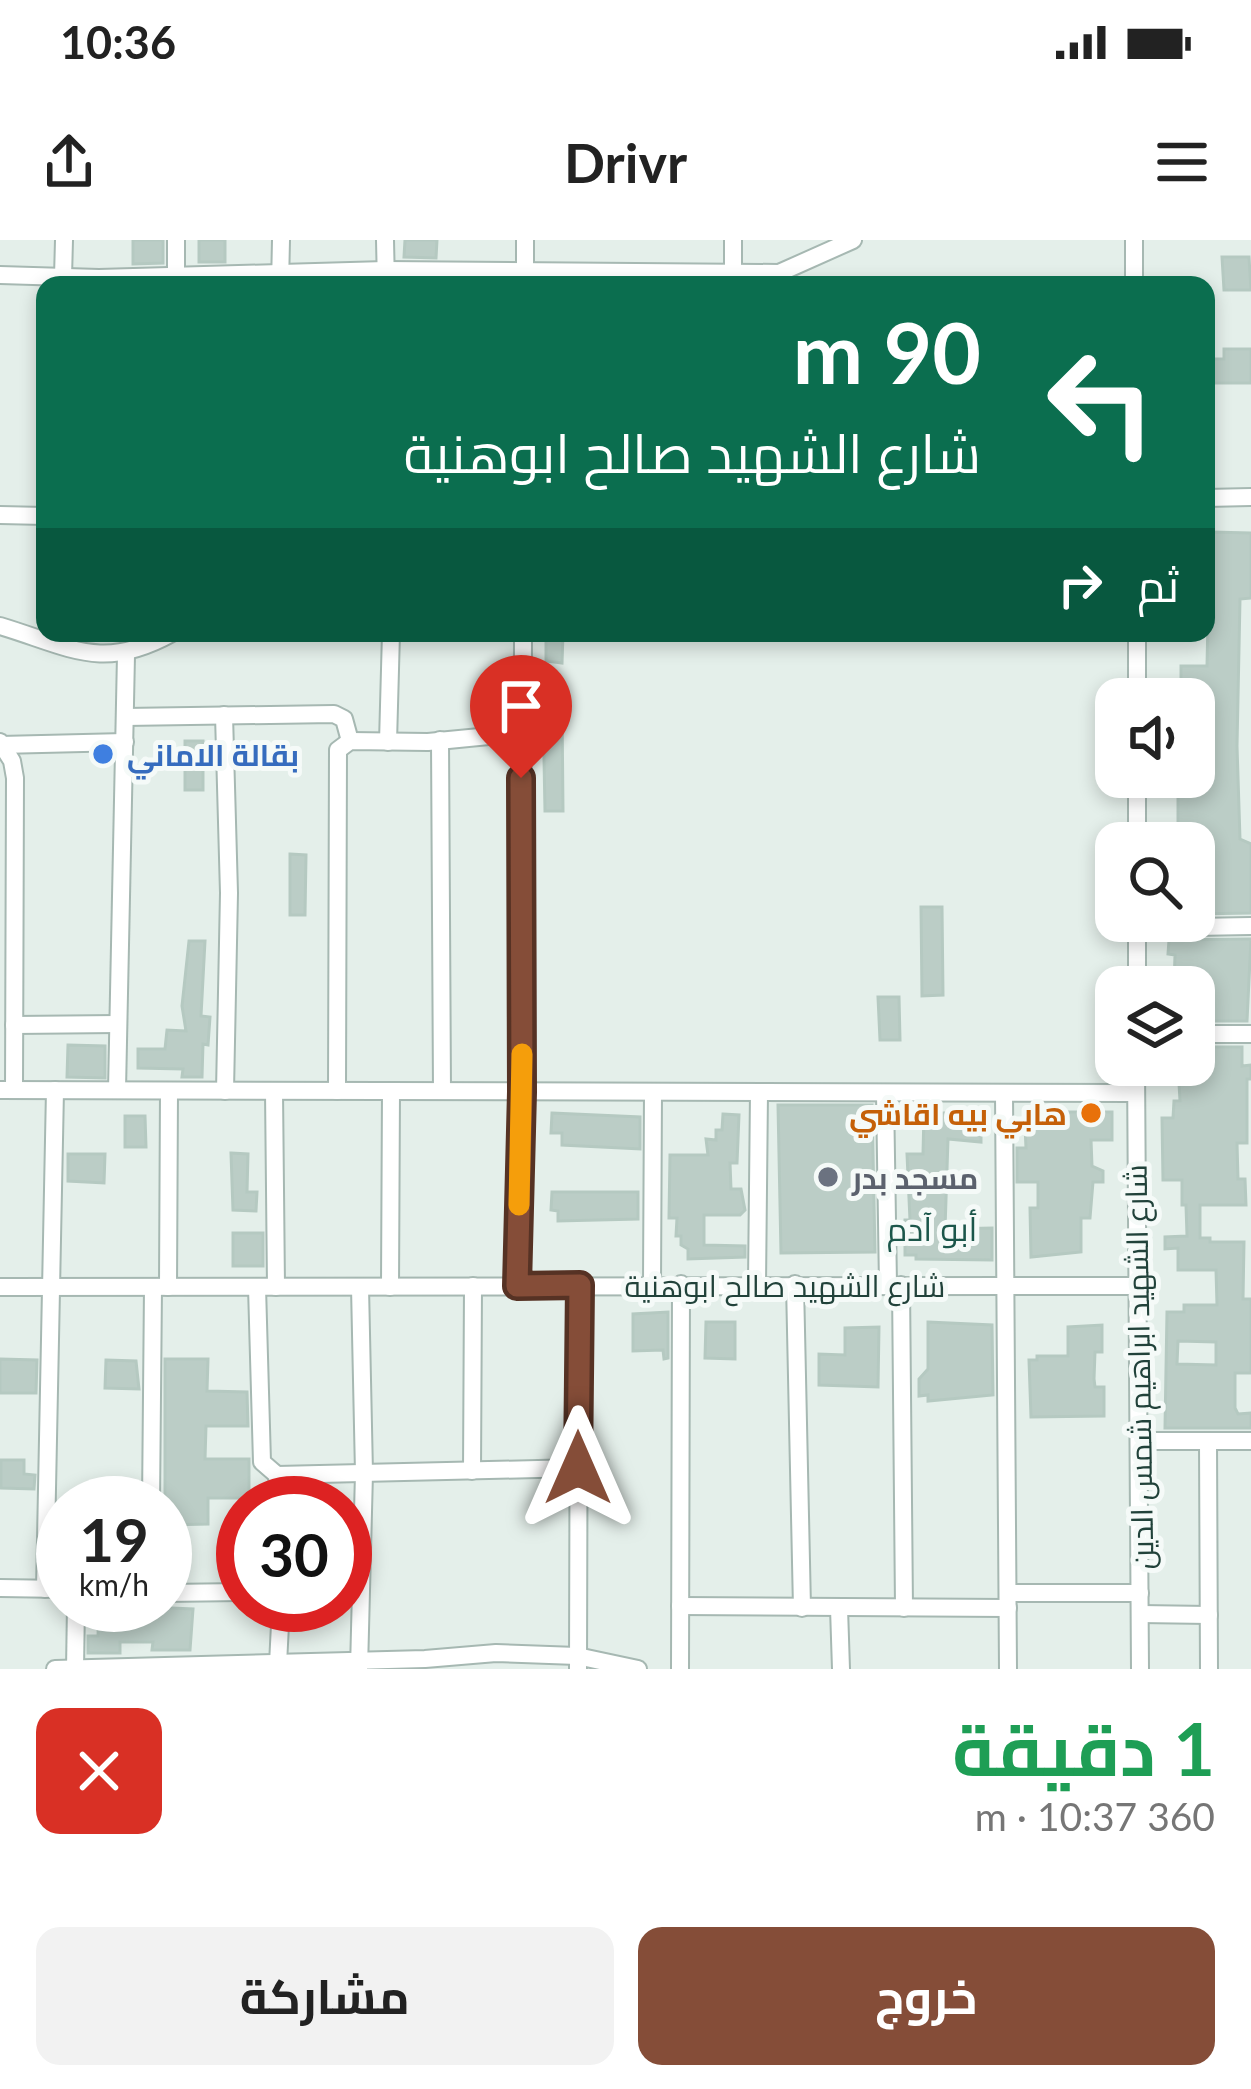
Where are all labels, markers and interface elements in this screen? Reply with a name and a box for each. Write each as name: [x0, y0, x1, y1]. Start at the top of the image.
text: 10:36: [60, 15, 176, 69]
icon: share: [36, 129, 102, 195]
icon: menu: [1149, 129, 1215, 195]
text: Drivr: [564, 130, 687, 195]
text: 90 m: [793, 301, 981, 402]
icon: left: [1023, 324, 1179, 480]
text: شارع الشهيد صالح ابوهنية: [404, 420, 981, 485]
icon: right: [1047, 552, 1113, 618]
text: ثم: [1137, 558, 1179, 612]
pin: [470, 655, 572, 778]
icon: arrive: [488, 673, 554, 739]
map controls: [1095, 678, 1215, 1086]
button: sound: [1095, 678, 1215, 798]
place label: بقالة الاماني: [127, 736, 299, 780]
marker: بقالة الاماني: [90, 741, 116, 767]
button: search: [1095, 822, 1215, 942]
button: layers: [1095, 966, 1215, 1086]
place label: هابي بيه اقاشي: [849, 1095, 1067, 1139]
marker: هابي بيه اقاشي: [1078, 1100, 1104, 1126]
place label: مسجد بدر: [851, 1159, 978, 1196]
marker: مسجد بدر: [815, 1164, 841, 1190]
street label: شارع الشهيد ابراهيم شمس الدين: [1116, 1164, 1164, 1570]
district label: أبو آدم: [887, 1208, 977, 1252]
street label: شارع الشهيد صالح ابوهنية: [625, 1267, 945, 1307]
position arrow: [515, 1405, 641, 1531]
speed limit sign: 30: [216, 1476, 372, 1632]
text: 19: [79, 1503, 149, 1575]
text: km/h: [79, 1566, 149, 1602]
text: 1 دقيقة: [952, 1705, 1215, 1791]
button: close: [36, 1708, 162, 1834]
text: 360 m · 10:37: [975, 1793, 1215, 1839]
button: مشاركة: [36, 1927, 614, 2065]
button: خروج: [638, 1927, 1215, 2065]

